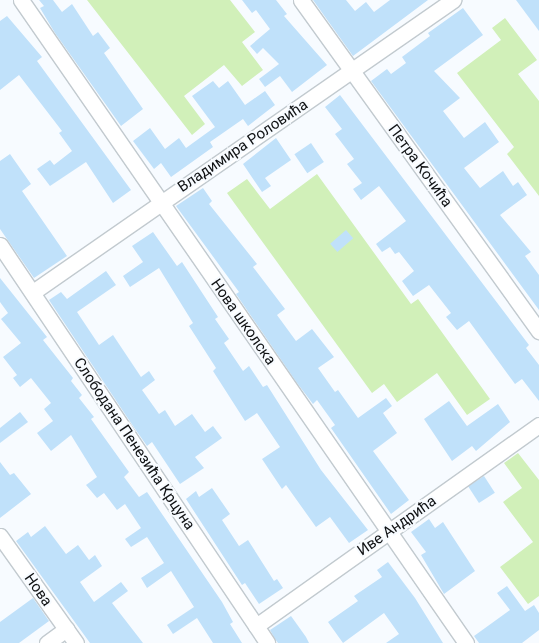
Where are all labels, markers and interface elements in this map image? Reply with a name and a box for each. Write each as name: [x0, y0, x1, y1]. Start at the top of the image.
street label: Владимира Роловића: [175, 96, 311, 196]
street label: Петра Кочића: [384, 121, 456, 211]
street label: Нова школска: [207, 275, 279, 369]
street label: Слободана Пенезића Крцуна: [70, 355, 198, 533]
street label: Иве Андрића: [354, 492, 440, 560]
street label: Нова: [20, 570, 56, 610]

